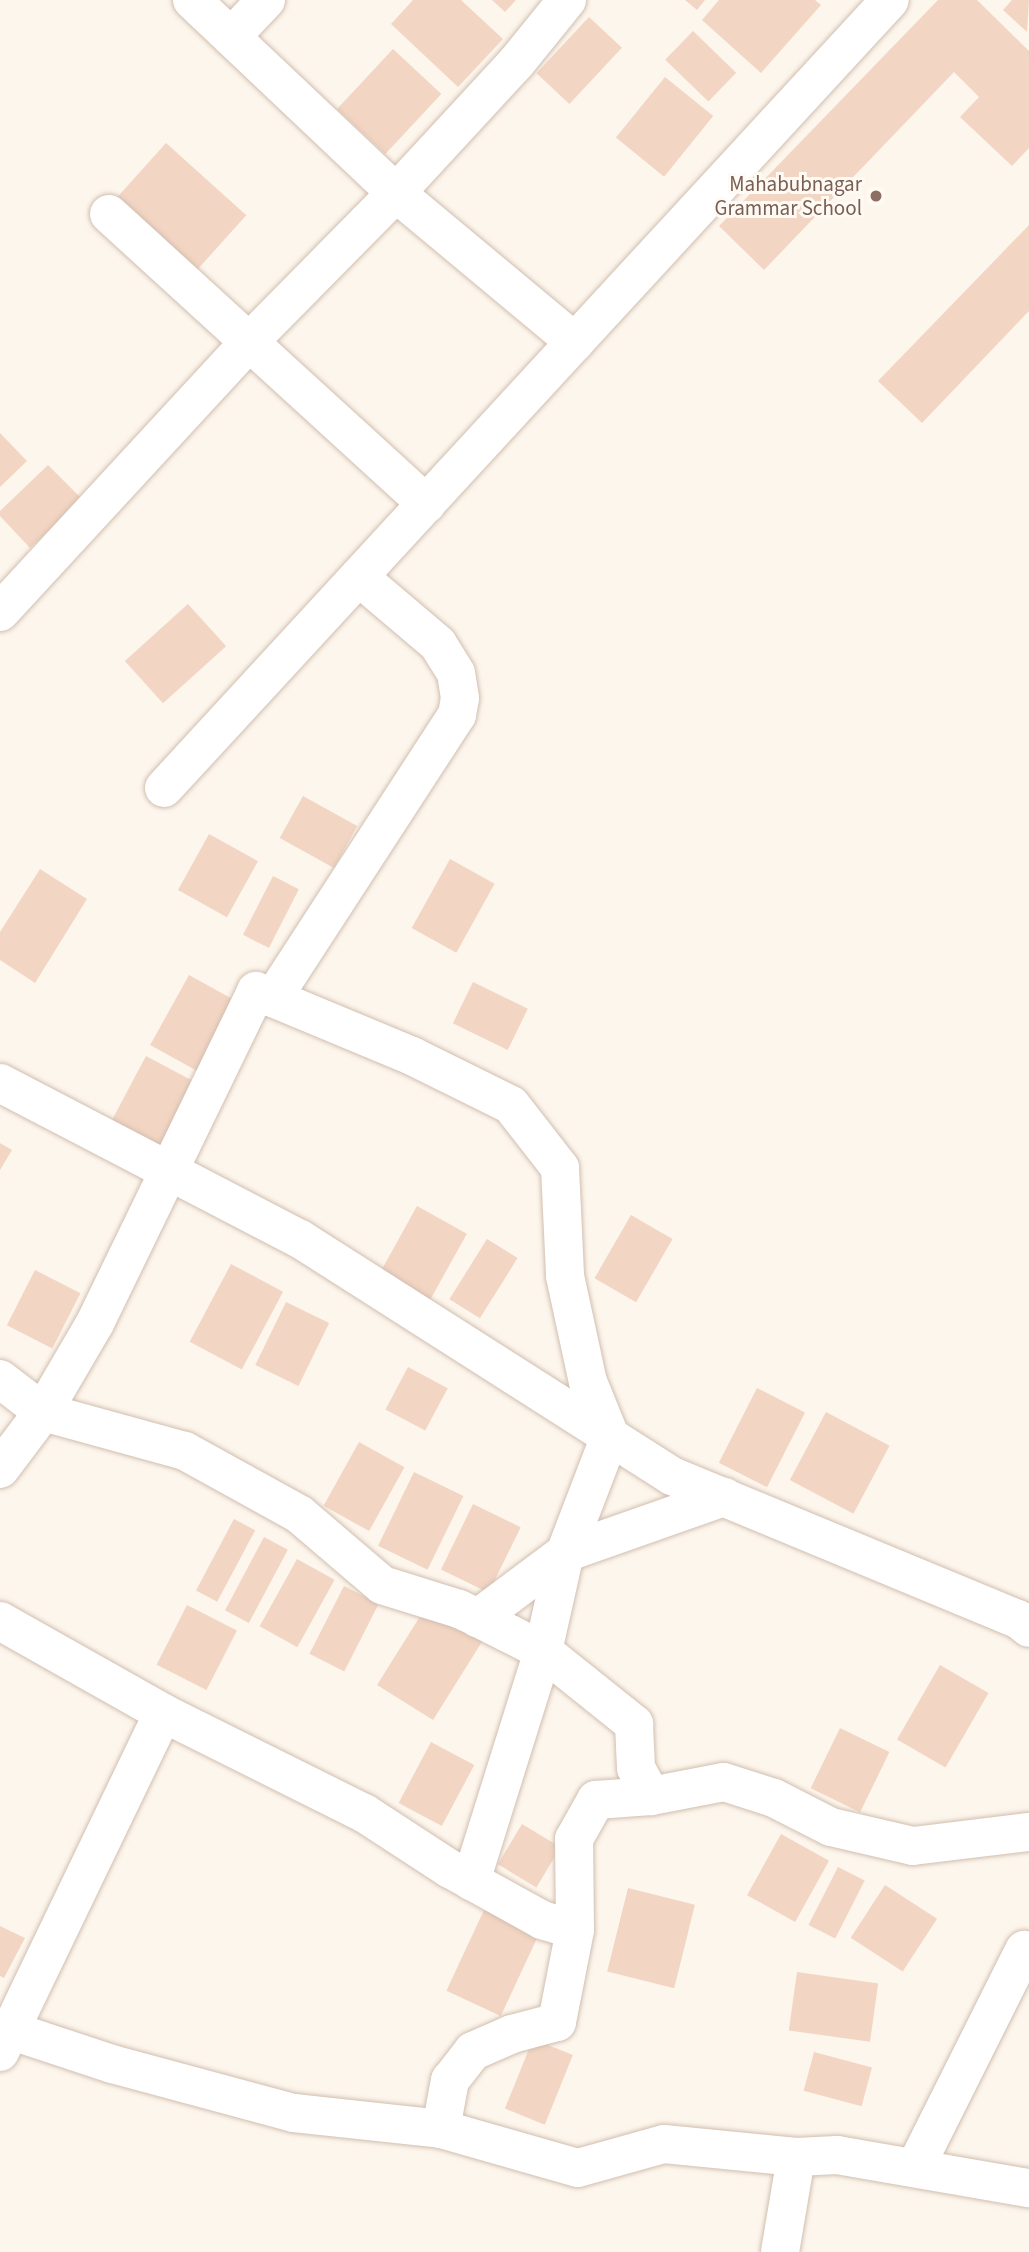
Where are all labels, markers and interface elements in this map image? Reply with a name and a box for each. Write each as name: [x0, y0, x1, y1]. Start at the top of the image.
place label: Mahabubnagar Grammar School: [714, 171, 862, 221]
marker: Mahabubnagar Grammar School: [868, 188, 884, 204]

